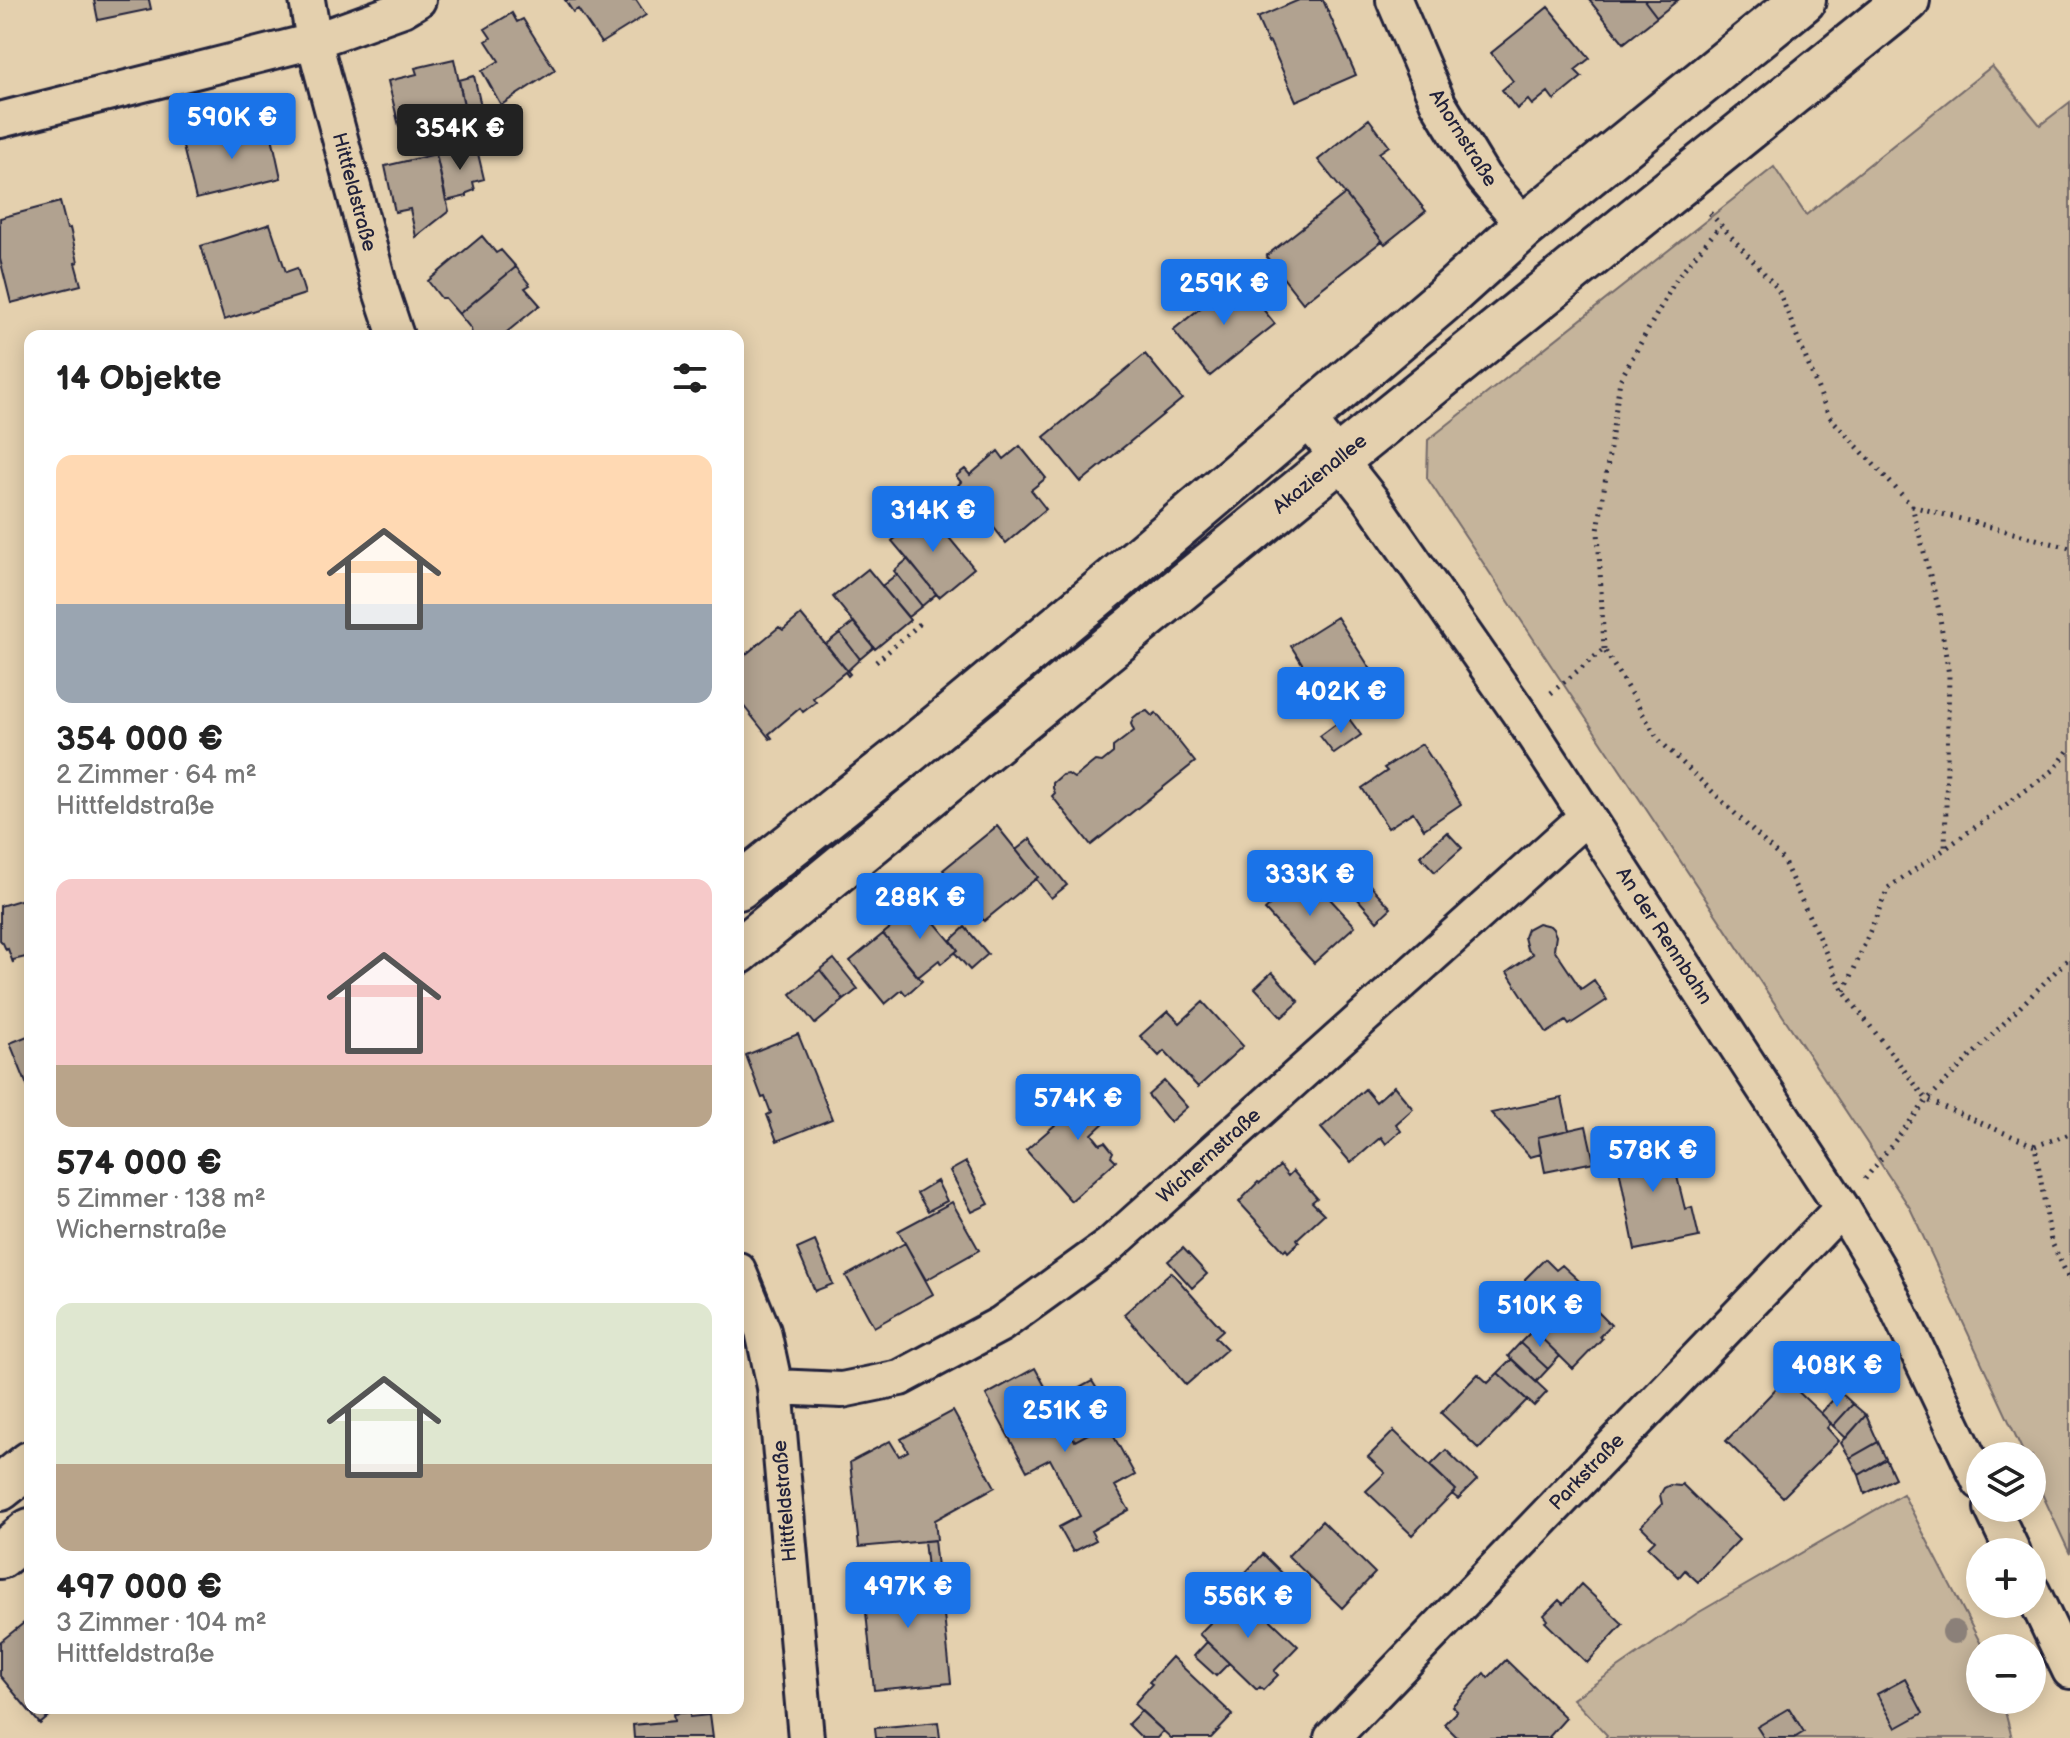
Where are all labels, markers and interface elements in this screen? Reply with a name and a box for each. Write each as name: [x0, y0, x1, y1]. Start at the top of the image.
street label: Ahornstraße: [1424, 85, 1502, 191]
pin: 590K €: [167, 93, 297, 161]
text: 590K €: [187, 103, 277, 134]
pin: 354K €: [395, 104, 525, 172]
text: 354K €: [415, 114, 505, 145]
street label: Hittfeldstraße: [327, 130, 381, 254]
pin: 259K €: [1159, 259, 1289, 327]
text: 259K €: [1179, 269, 1269, 300]
icon: filters: [668, 356, 712, 400]
text: 14 Objekte: [56, 358, 221, 399]
street label: Akazienallee: [1268, 429, 1372, 519]
pin: 314K €: [868, 486, 998, 554]
text: 314K €: [890, 496, 976, 527]
icon: home: [312, 507, 456, 651]
pin: 402K €: [1276, 667, 1406, 735]
text: 402K €: [1295, 677, 1387, 708]
text: 354 000 €: [56, 719, 223, 760]
text: 2 Zimmer · 64 m²: [56, 760, 257, 791]
text: Hittfeldstraße: [56, 791, 214, 822]
pin: 333K €: [1245, 850, 1375, 918]
text: 333K €: [1265, 860, 1355, 891]
street label: An der Rennbahn: [1611, 863, 1717, 1009]
pin: 288K €: [855, 873, 985, 941]
text: 288K €: [874, 883, 966, 914]
icon: home: [312, 931, 456, 1075]
pin: 574K €: [1013, 1074, 1143, 1142]
text: 574K €: [1034, 1084, 1122, 1115]
street label: Wichernstraße: [1152, 1103, 1266, 1209]
pin: 578K €: [1588, 1126, 1718, 1194]
text: 578K €: [1608, 1136, 1698, 1167]
text: 574 000 €: [56, 1143, 222, 1184]
text: 5 Zimmer · 138 m²: [56, 1184, 266, 1215]
text: Wichernstraße: [56, 1215, 227, 1246]
pin: 510K €: [1475, 1281, 1605, 1349]
text: 510K €: [1497, 1291, 1583, 1322]
pin: 408K €: [1772, 1341, 1902, 1409]
text: 408K €: [1791, 1351, 1883, 1382]
icon: home: [312, 1355, 456, 1499]
pin: 251K €: [1000, 1386, 1130, 1454]
text: 251K €: [1022, 1396, 1108, 1427]
street label: Parkstraße: [1545, 1429, 1630, 1515]
street label: Hittfeldstraße: [768, 1439, 802, 1563]
map controls: [1966, 1442, 2046, 1714]
button: layers: [1966, 1442, 2046, 1522]
button: +: [1966, 1538, 2046, 1618]
pin: 497K €: [843, 1562, 973, 1630]
text: 497 000 €: [56, 1567, 222, 1608]
text: 497K €: [863, 1572, 953, 1603]
pin: 556K €: [1183, 1572, 1313, 1640]
text: 556K €: [1203, 1582, 1293, 1613]
text: 3 Zimmer · 104 m²: [56, 1608, 267, 1639]
button: −: [1966, 1634, 2046, 1714]
text: Hittfeldstraße: [56, 1639, 214, 1670]

